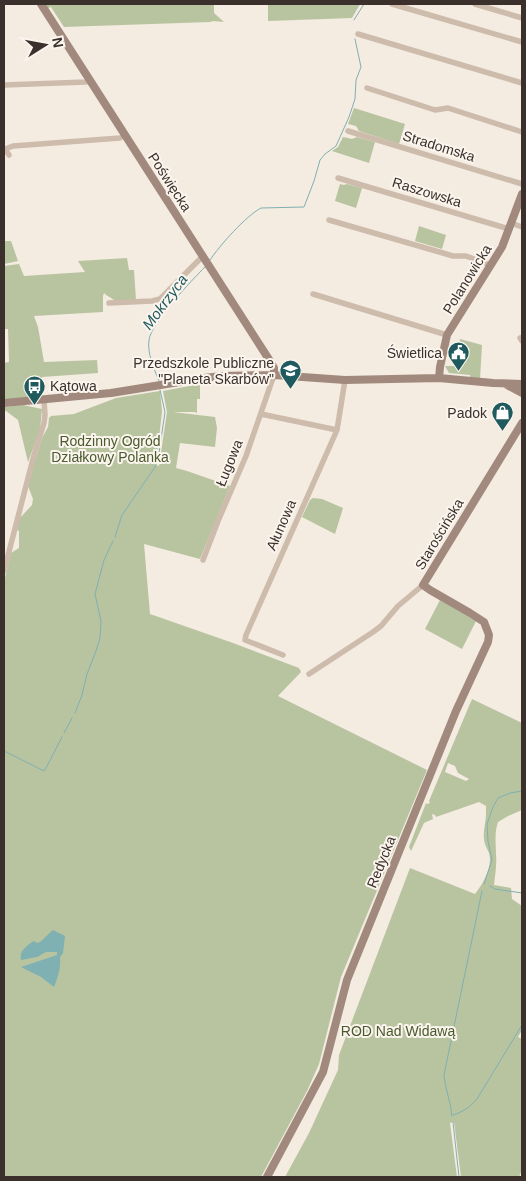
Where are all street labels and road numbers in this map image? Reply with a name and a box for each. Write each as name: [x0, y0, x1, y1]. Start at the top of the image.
street label: Stradomska: [401, 127, 477, 165]
street label: Poświęcka: [145, 150, 195, 215]
street label: Raszowska: [390, 174, 464, 210]
street label: Polanowicka: [439, 241, 495, 317]
street label: Ługowa: [212, 437, 246, 489]
street label: Starościńska: [412, 495, 467, 572]
street label: Ałunowa: [263, 497, 299, 553]
street label: Redycka: [363, 834, 399, 890]

